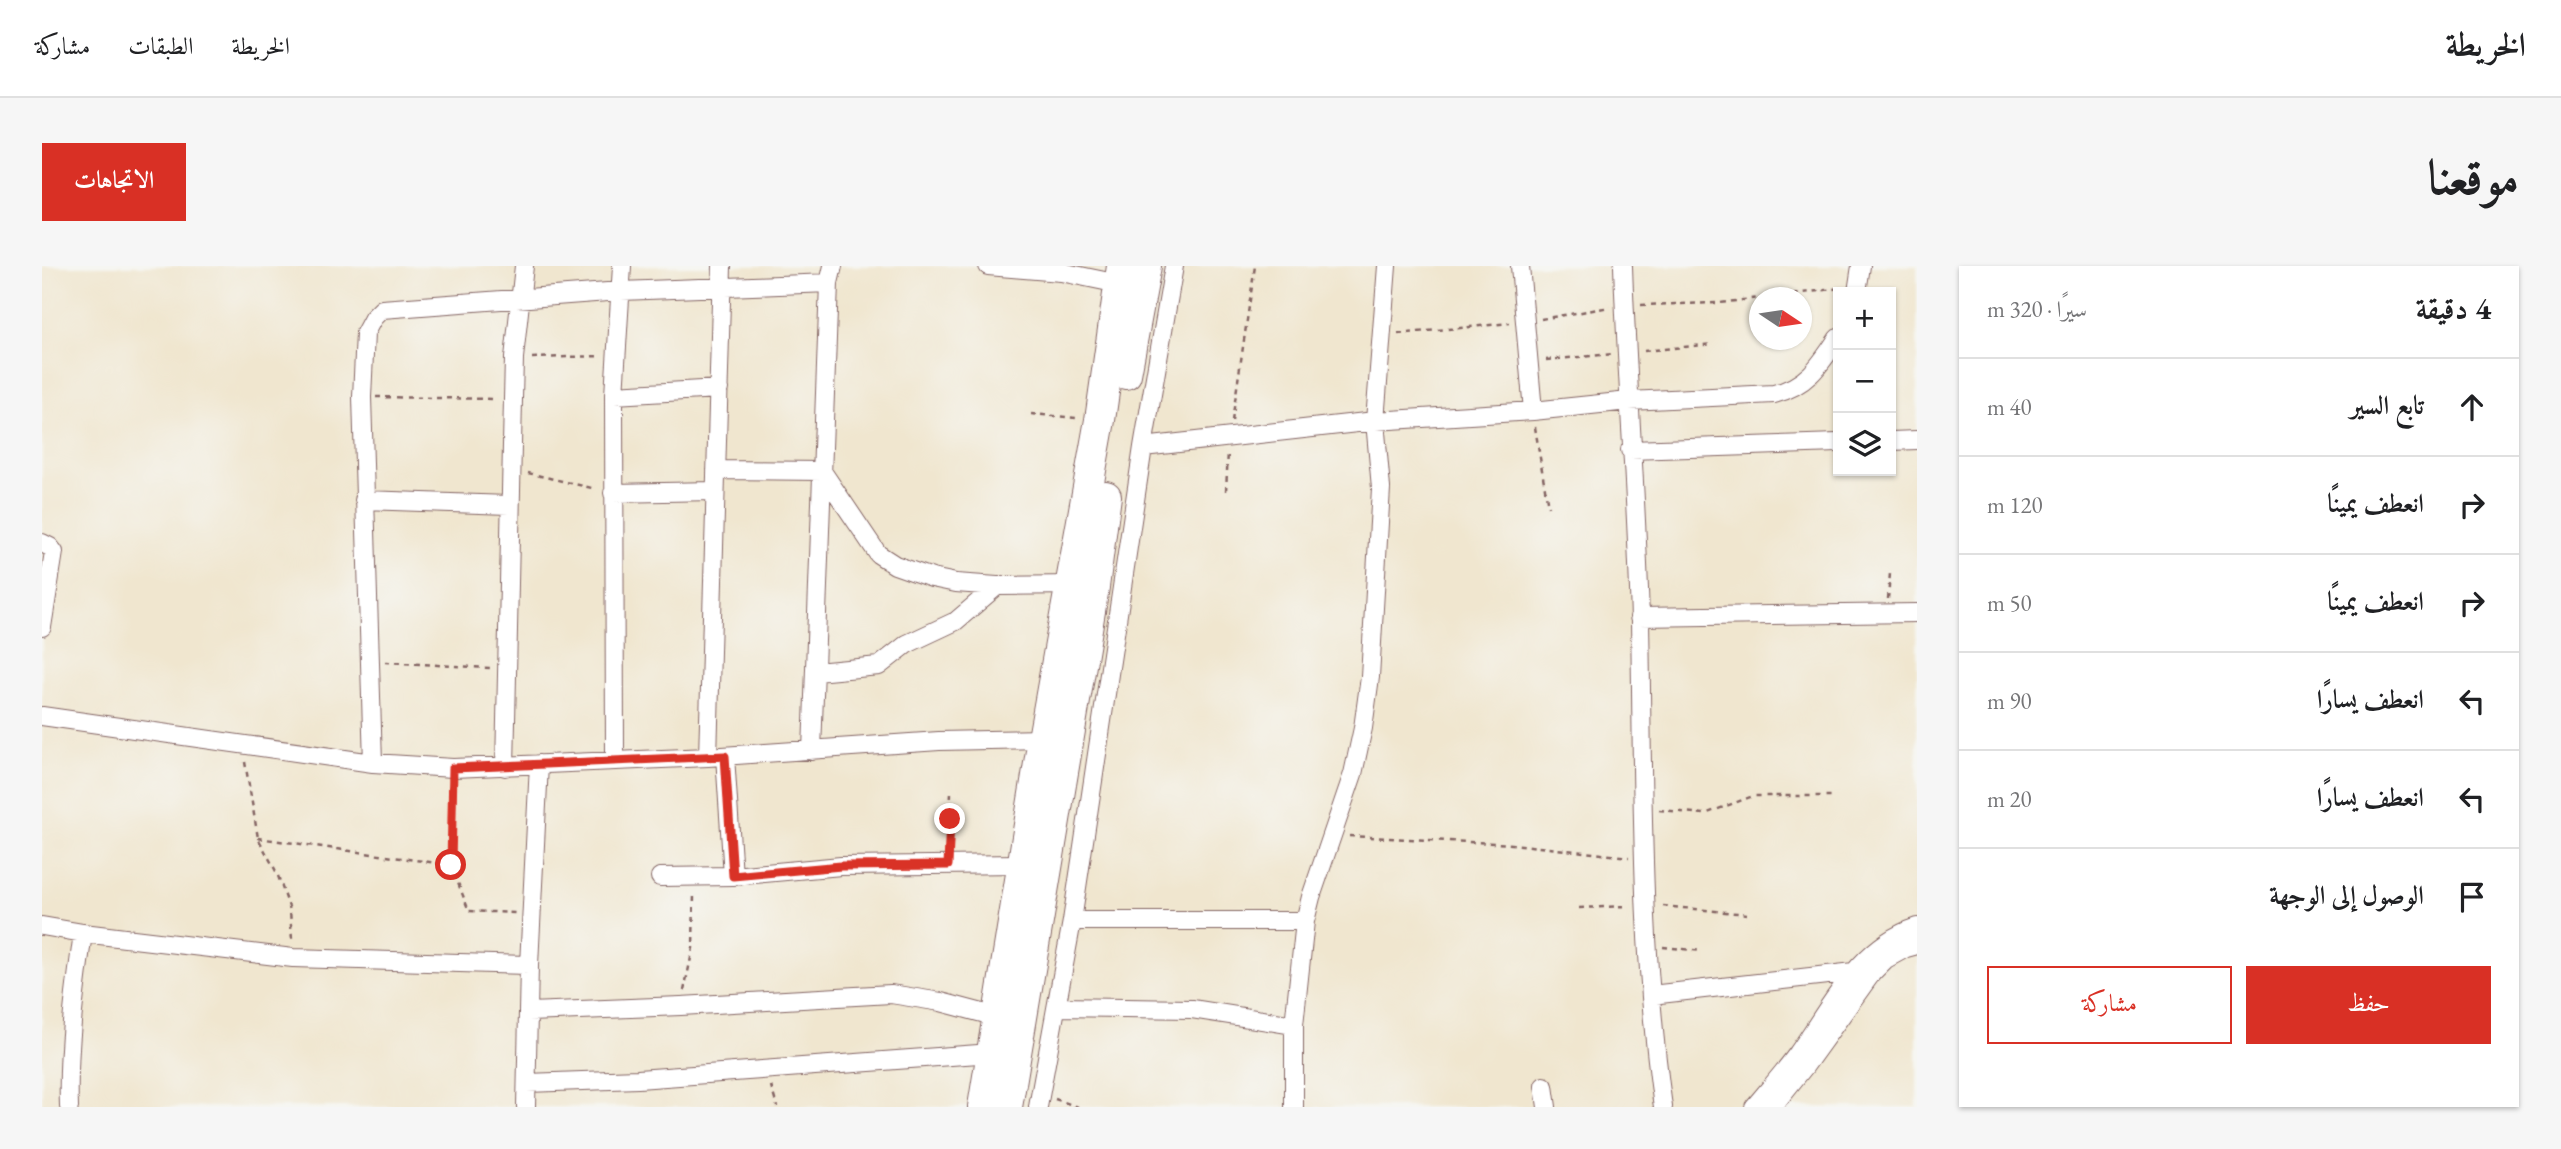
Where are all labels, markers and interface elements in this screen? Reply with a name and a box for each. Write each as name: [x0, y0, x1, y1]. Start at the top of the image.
text: الخريطة: [2446, 23, 2526, 66]
text: مشاركة: [35, 30, 90, 61]
text: الطبقات: [128, 30, 194, 61]
text: الخريطة: [232, 30, 290, 61]
button: الاتجاهات: [42, 143, 186, 221]
text: موقعنا: [2427, 145, 2519, 209]
north arrow: [1749, 287, 1812, 350]
map controls: [1833, 287, 1896, 476]
button: +: [1833, 287, 1896, 350]
text: 4 دقيقة: [2416, 289, 2491, 328]
text: سيرًا · 320 m: [1987, 294, 2087, 324]
button: −: [1833, 350, 1896, 413]
text: تابع السير: [2350, 388, 2424, 422]
icon: ahead: [2453, 388, 2491, 426]
text: 40 m: [1987, 392, 2032, 422]
button: layers: [1833, 413, 1896, 476]
text: انعطف يمينًا: [2327, 486, 2424, 520]
icon: right: [2453, 486, 2491, 524]
text: 120 m: [1987, 490, 2043, 520]
text: انعطف يمينًا: [2327, 584, 2424, 618]
icon: right: [2453, 584, 2491, 622]
text: 50 m: [1987, 588, 2032, 618]
text: انعطف يسارًا: [2317, 682, 2424, 716]
icon: left: [2453, 682, 2491, 720]
text: 90 m: [1987, 686, 2032, 716]
text: انعطف يسارًا: [2317, 780, 2424, 814]
icon: left: [2453, 780, 2491, 818]
text: 20 m: [1987, 784, 2032, 814]
route end: [934, 803, 965, 834]
route start: [435, 849, 466, 880]
text: الوصول إلى الوجهة: [2269, 878, 2424, 912]
icon: arrive: [2453, 878, 2491, 916]
button: مشاركة: [1987, 966, 2232, 1044]
button: حفظ: [2246, 966, 2491, 1044]

